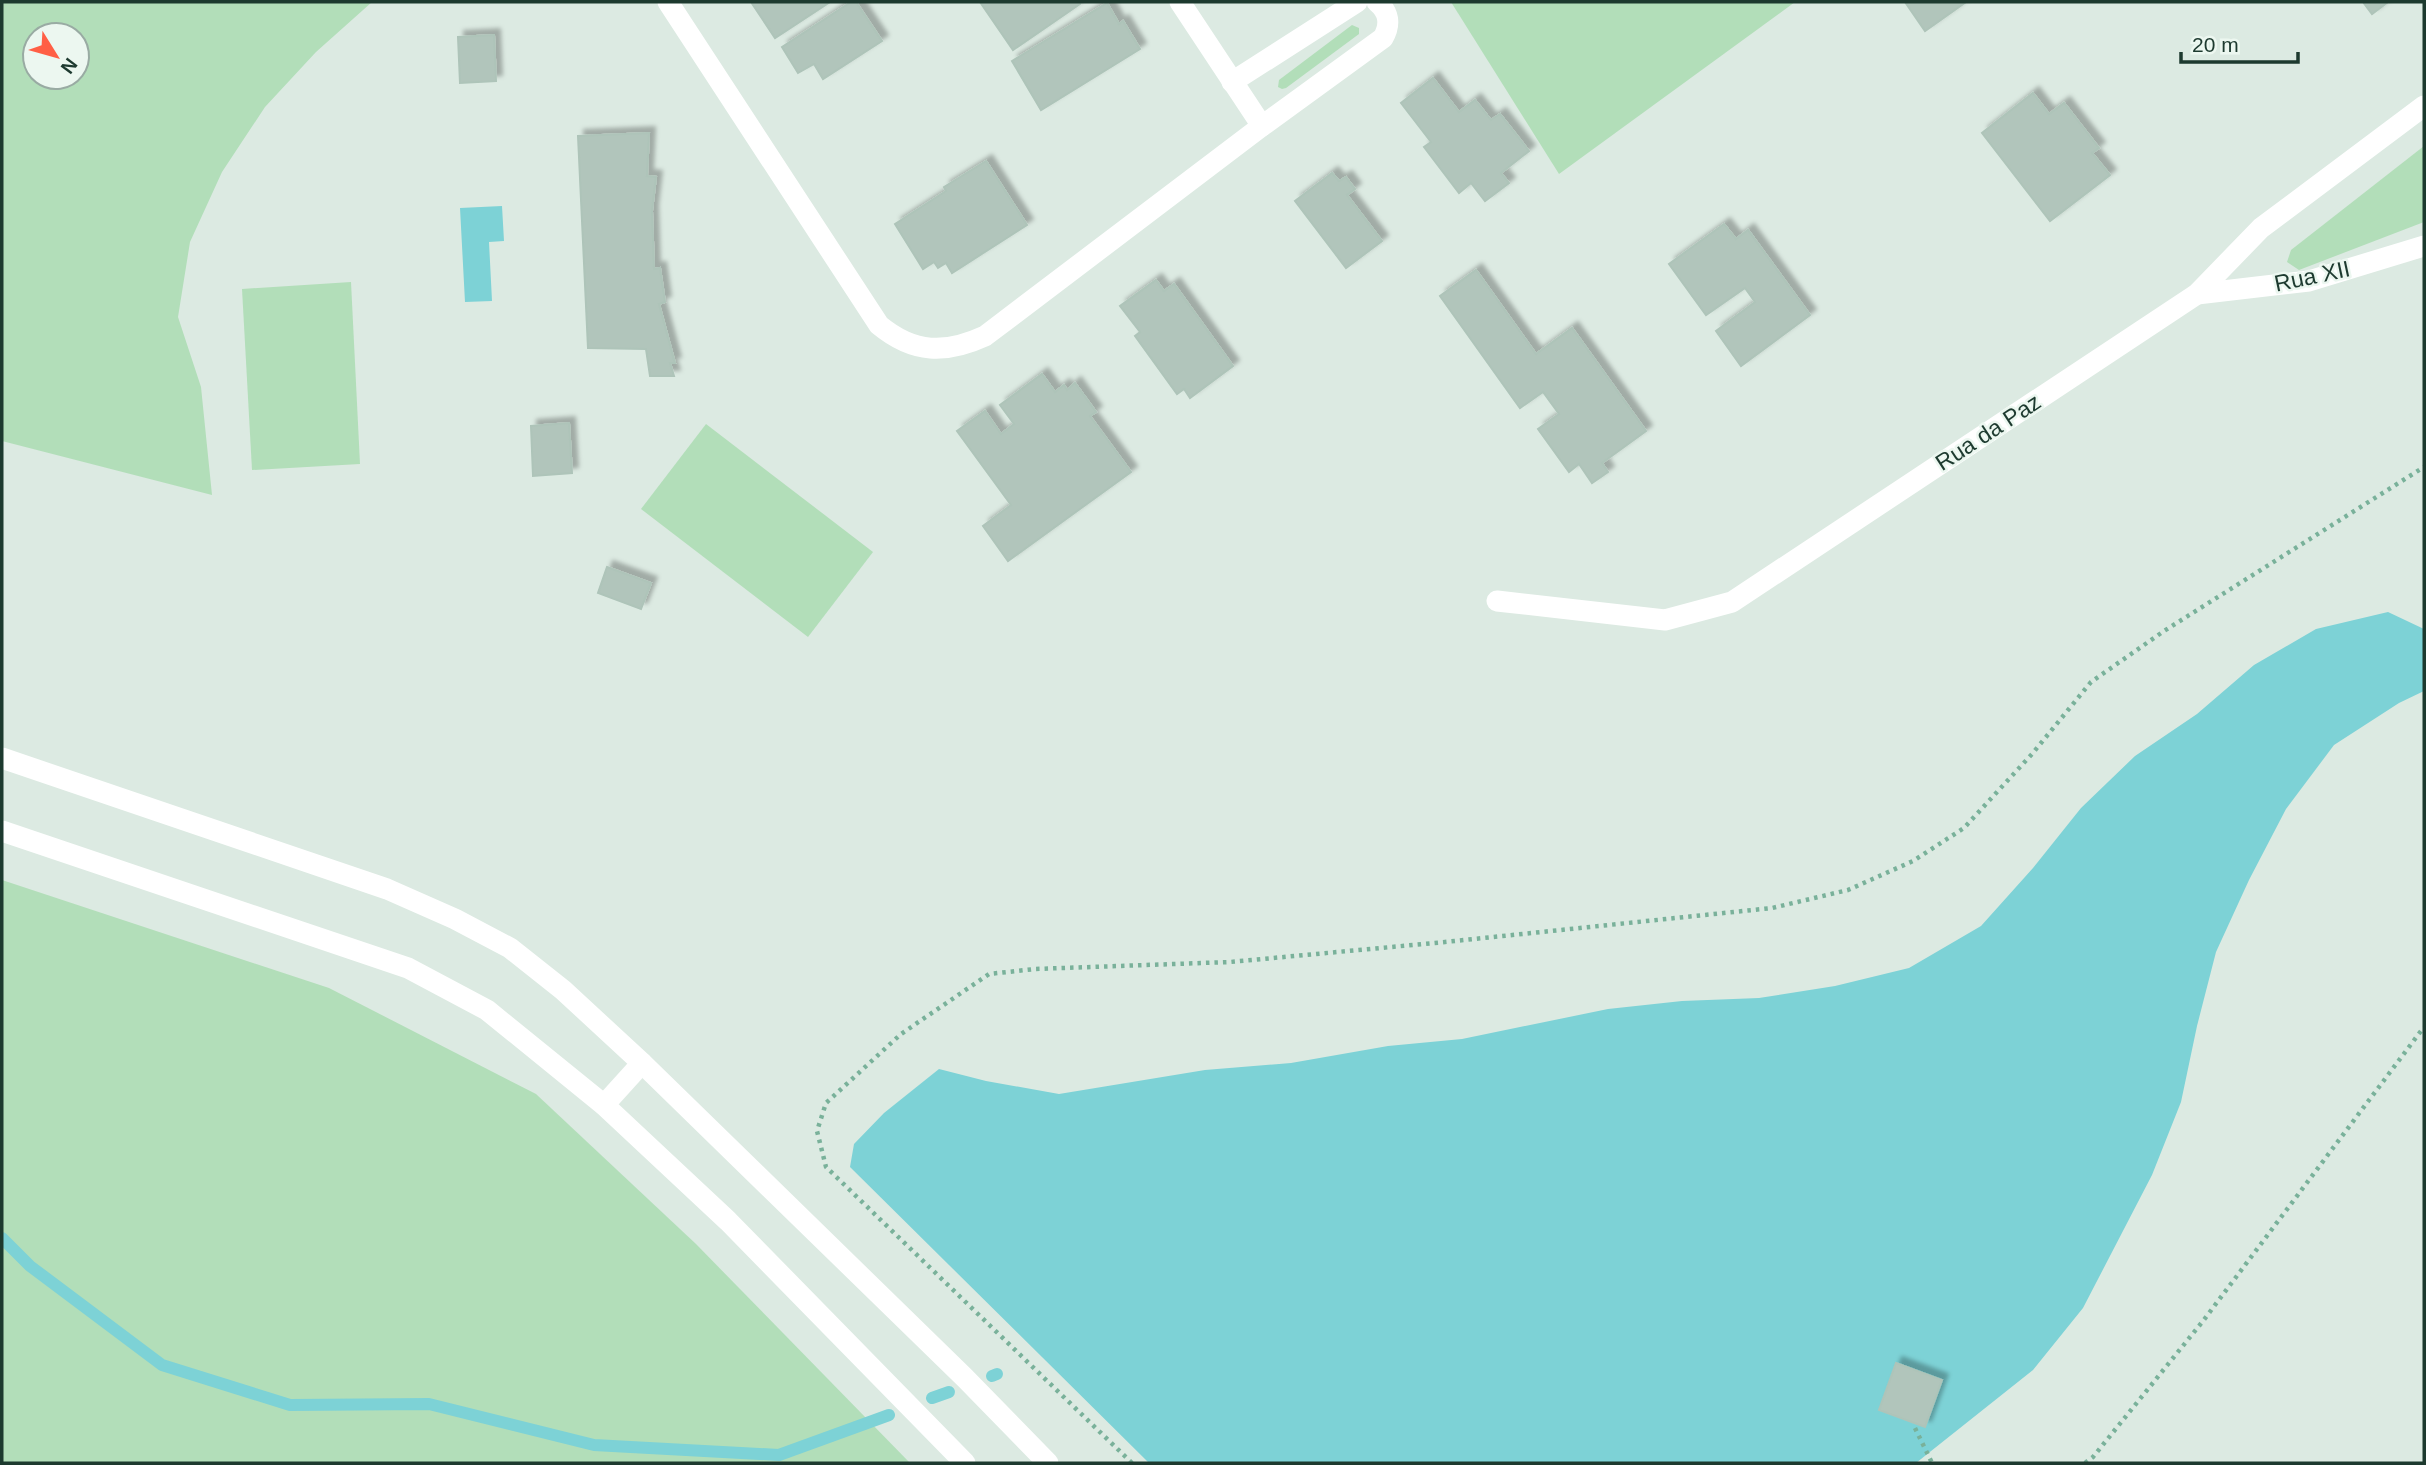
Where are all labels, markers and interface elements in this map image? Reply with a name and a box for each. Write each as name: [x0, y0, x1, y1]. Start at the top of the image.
north arrow: [21, 21, 91, 91]
scale bar: [2181, 21, 2298, 65]
text: 20 m: [2192, 33, 2239, 56]
text: N: [57, 54, 82, 78]
street label: Rua XII: [2272, 255, 2352, 297]
street label: Rua da Paz: [1931, 388, 2045, 476]

